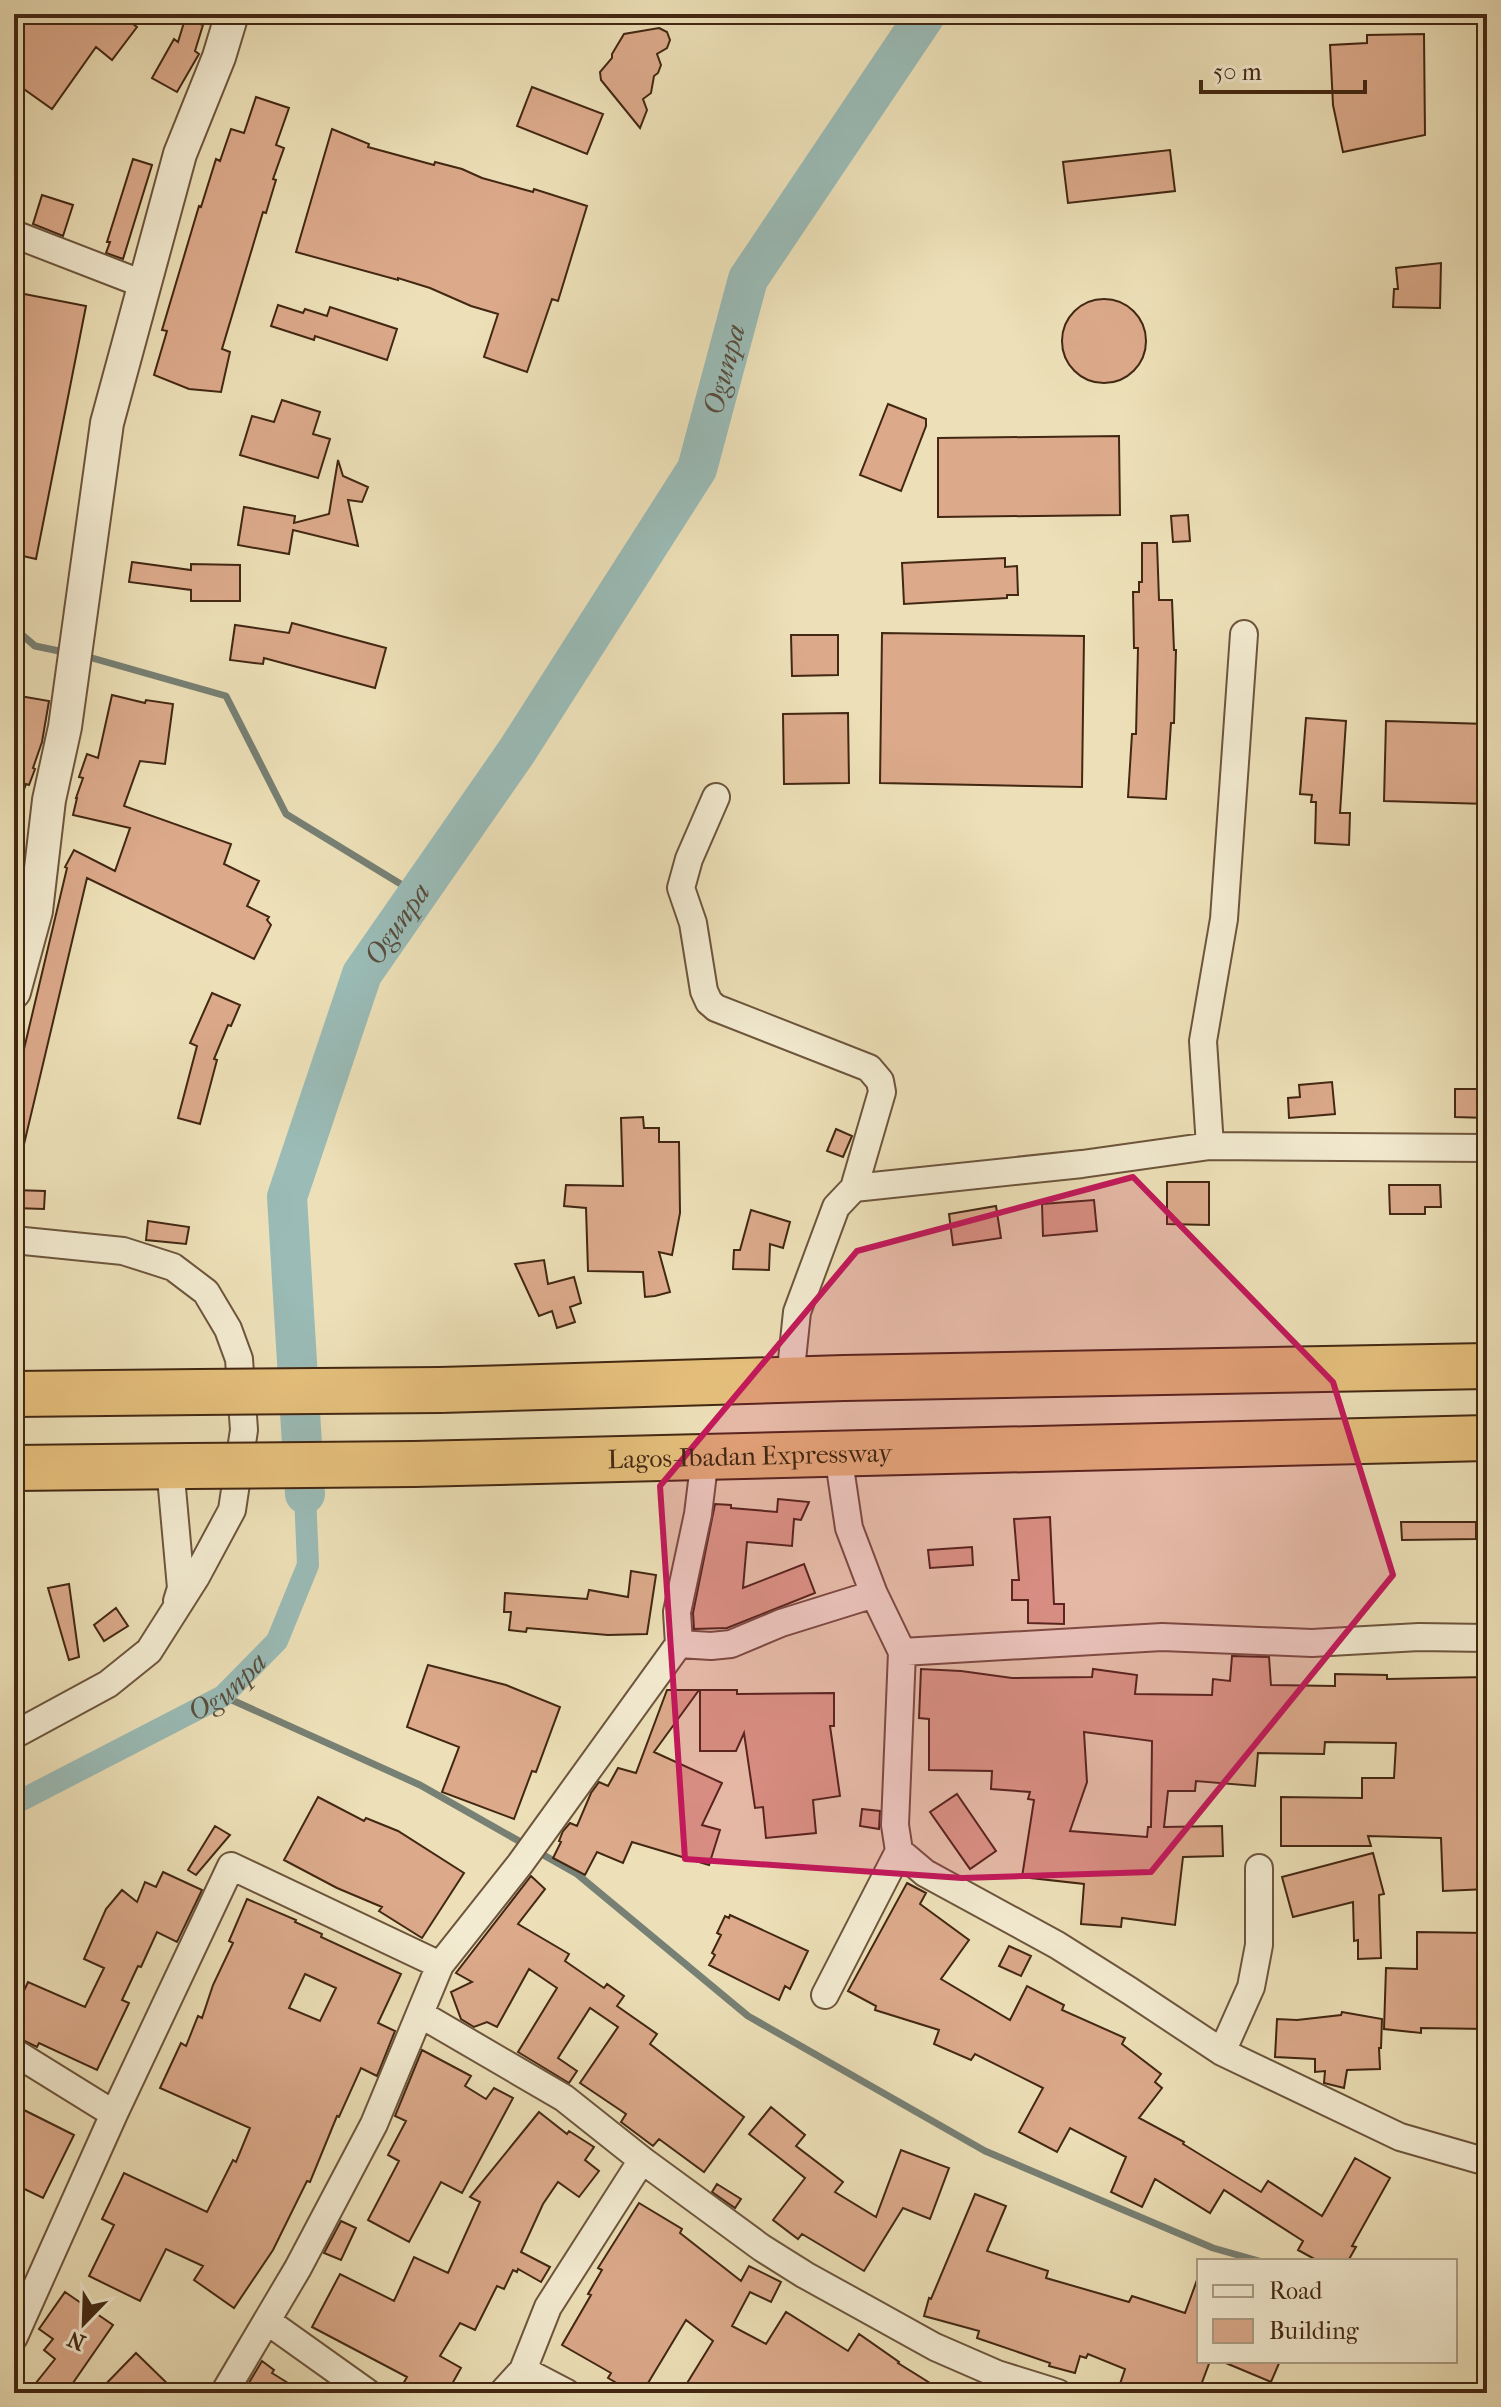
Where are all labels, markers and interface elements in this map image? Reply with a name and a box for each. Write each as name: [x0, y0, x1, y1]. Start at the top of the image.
scale bar: [1201, 44, 1365, 94]
text: 50 m: [1213, 58, 1262, 86]
water label: Ogunpa: [696, 321, 752, 418]
water label: Ogunpa: [357, 877, 437, 971]
street label: Lagos-Ibadan Expressway: [607, 1437, 894, 1475]
water label: Ogunpa: [182, 1646, 274, 1728]
legend: [1197, 2259, 1457, 2363]
text: Road: [1269, 2277, 1323, 2305]
north arrow: [44, 2283, 124, 2363]
text: Building: [1269, 2317, 1360, 2345]
text: N: [64, 2325, 89, 2356]

